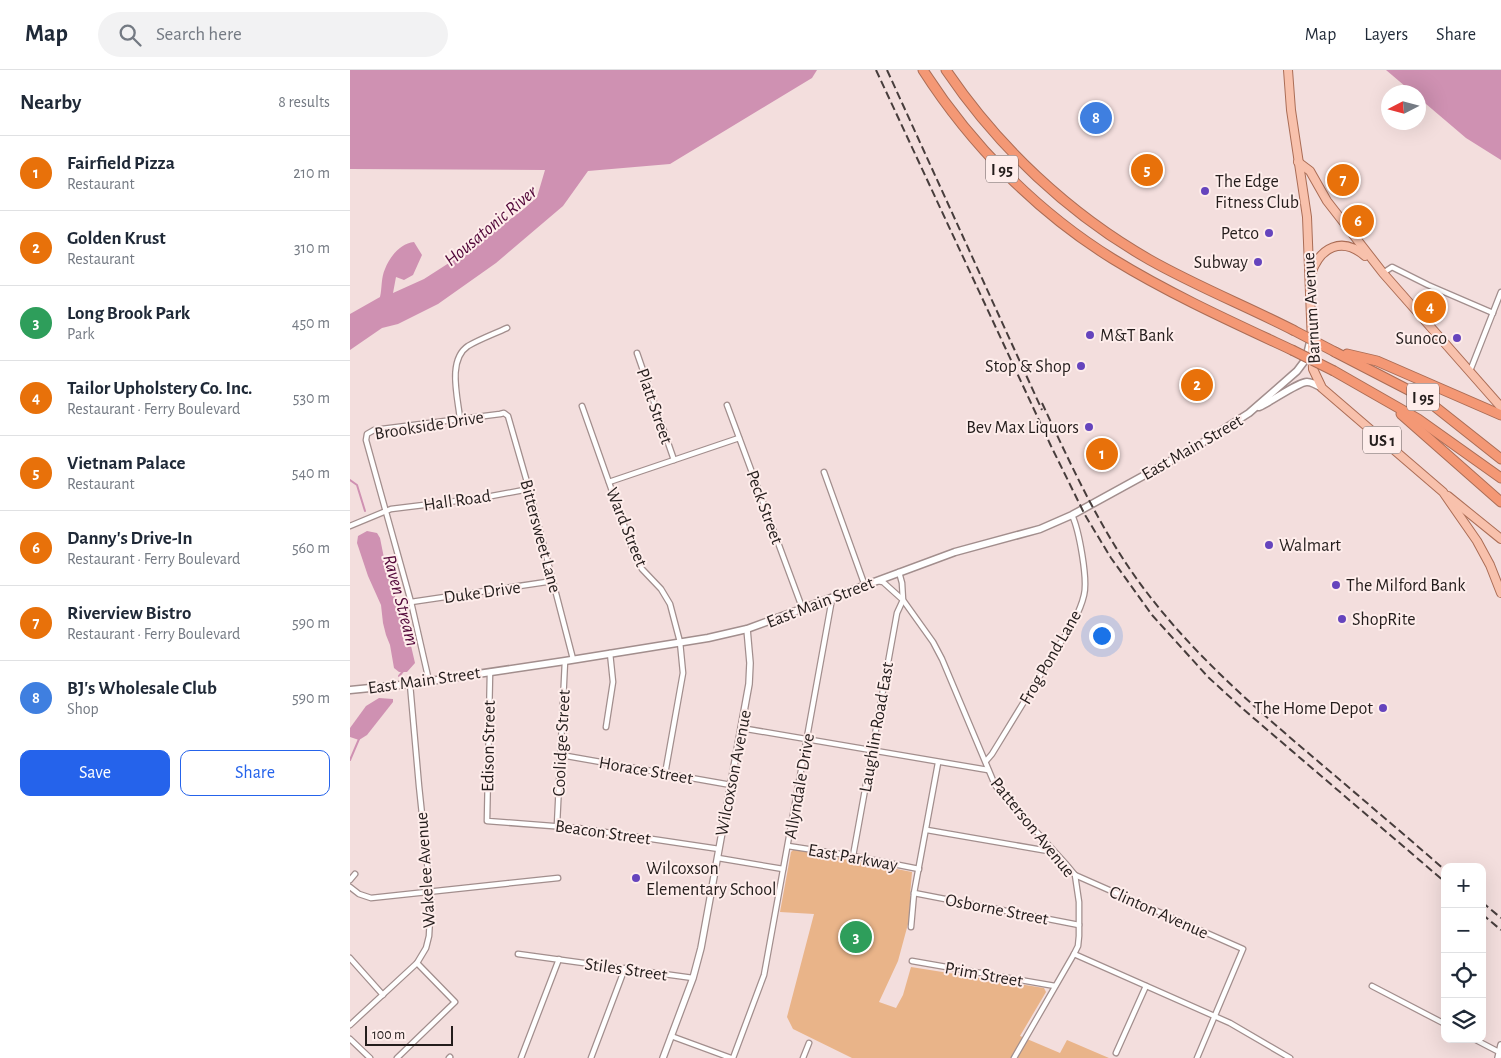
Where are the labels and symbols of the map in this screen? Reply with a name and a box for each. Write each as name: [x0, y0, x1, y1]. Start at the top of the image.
north arrow: [1381, 85, 1426, 130]
pin: 8: [1080, 99, 1112, 137]
pin: 5: [1131, 151, 1163, 189]
road number: I 95: [986, 156, 1018, 182]
pin: 7: [1327, 161, 1359, 199]
place label: The Edge Fitness Club: [1215, 173, 1299, 212]
water label: Housatonic River: [441, 182, 541, 270]
marker: The Edge Fitness Club: [1199, 185, 1211, 197]
pin: 6: [1342, 202, 1374, 240]
place label: Petco: [1221, 225, 1259, 243]
marker: Petco: [1263, 227, 1275, 239]
street label: Barnum Avenue: [1300, 252, 1324, 364]
place label: Subway: [1194, 254, 1248, 272]
marker: Subway: [1252, 256, 1264, 268]
pin: 4: [1414, 288, 1446, 326]
place label: M&T Bank: [1100, 327, 1175, 345]
marker: M&T Bank: [1084, 329, 1096, 341]
place label: Sunoco: [1396, 330, 1447, 348]
marker: Sunoco: [1451, 332, 1463, 344]
place label: Stop & Shop: [985, 358, 1071, 376]
marker: Stop & Shop: [1075, 360, 1087, 372]
street label: Platt Street: [633, 366, 675, 447]
pin: 2: [1181, 366, 1213, 404]
road number: I 95: [1407, 384, 1439, 411]
street label: Brookside Drive: [373, 408, 485, 443]
street label: East Main Street: [1139, 412, 1246, 484]
place label: Bev Max Liquors: [966, 419, 1079, 437]
marker: Bev Max Liquors: [1083, 421, 1095, 433]
road number: US 1: [1363, 426, 1401, 454]
pin: 1: [1086, 435, 1118, 473]
street label: Peck Street: [742, 468, 786, 547]
street label: Bittersweet Lane: [516, 478, 564, 595]
street label: Ward Street: [602, 485, 650, 570]
street label: Hall Road: [422, 487, 492, 515]
place label: Walmart: [1279, 537, 1341, 555]
marker: Walmart: [1263, 539, 1275, 551]
water label: Raven Stream: [379, 553, 422, 648]
street label: East Main Street: [764, 574, 877, 632]
place label: The Milford Bank: [1346, 577, 1466, 595]
street label: Duke Drive: [443, 579, 522, 607]
marker: The Milford Bank: [1330, 579, 1342, 591]
street label: Frog Pond Lane: [1017, 607, 1085, 708]
place label: ShopRite: [1352, 611, 1415, 629]
marker: ShopRite: [1336, 613, 1348, 625]
your location: [1089, 623, 1115, 649]
street label: Laughlin Road East: [857, 660, 897, 794]
street label: East Main Street: [367, 664, 482, 698]
street label: Coolidge Street: [550, 689, 574, 797]
street label: Edison Street: [479, 700, 499, 792]
place label: The Home Depot: [1254, 700, 1373, 718]
marker: The Home Depot: [1377, 702, 1389, 714]
street label: Wilcoxson Avenue: [713, 709, 755, 838]
street label: Allyndale Drive: [782, 732, 818, 840]
street label: Horace Street: [597, 754, 694, 788]
street label: Patterson Avenue: [987, 774, 1078, 881]
street label: Wakelee Avenue: [413, 811, 439, 928]
street label: Beacon Street: [554, 817, 652, 849]
street label: East Parkway: [807, 841, 899, 875]
place label: Wilcoxson Elementary School: [646, 860, 777, 899]
marker: Wilcoxson Elementary School: [630, 872, 642, 884]
street label: Clinton Avenue: [1106, 883, 1211, 943]
street label: Osborne Street: [944, 891, 1050, 929]
pin: 3: [840, 918, 872, 956]
street label: Stiles Street: [583, 955, 669, 985]
street label: Prim Street: [943, 959, 1025, 991]
scale bar: [365, 1023, 452, 1046]

